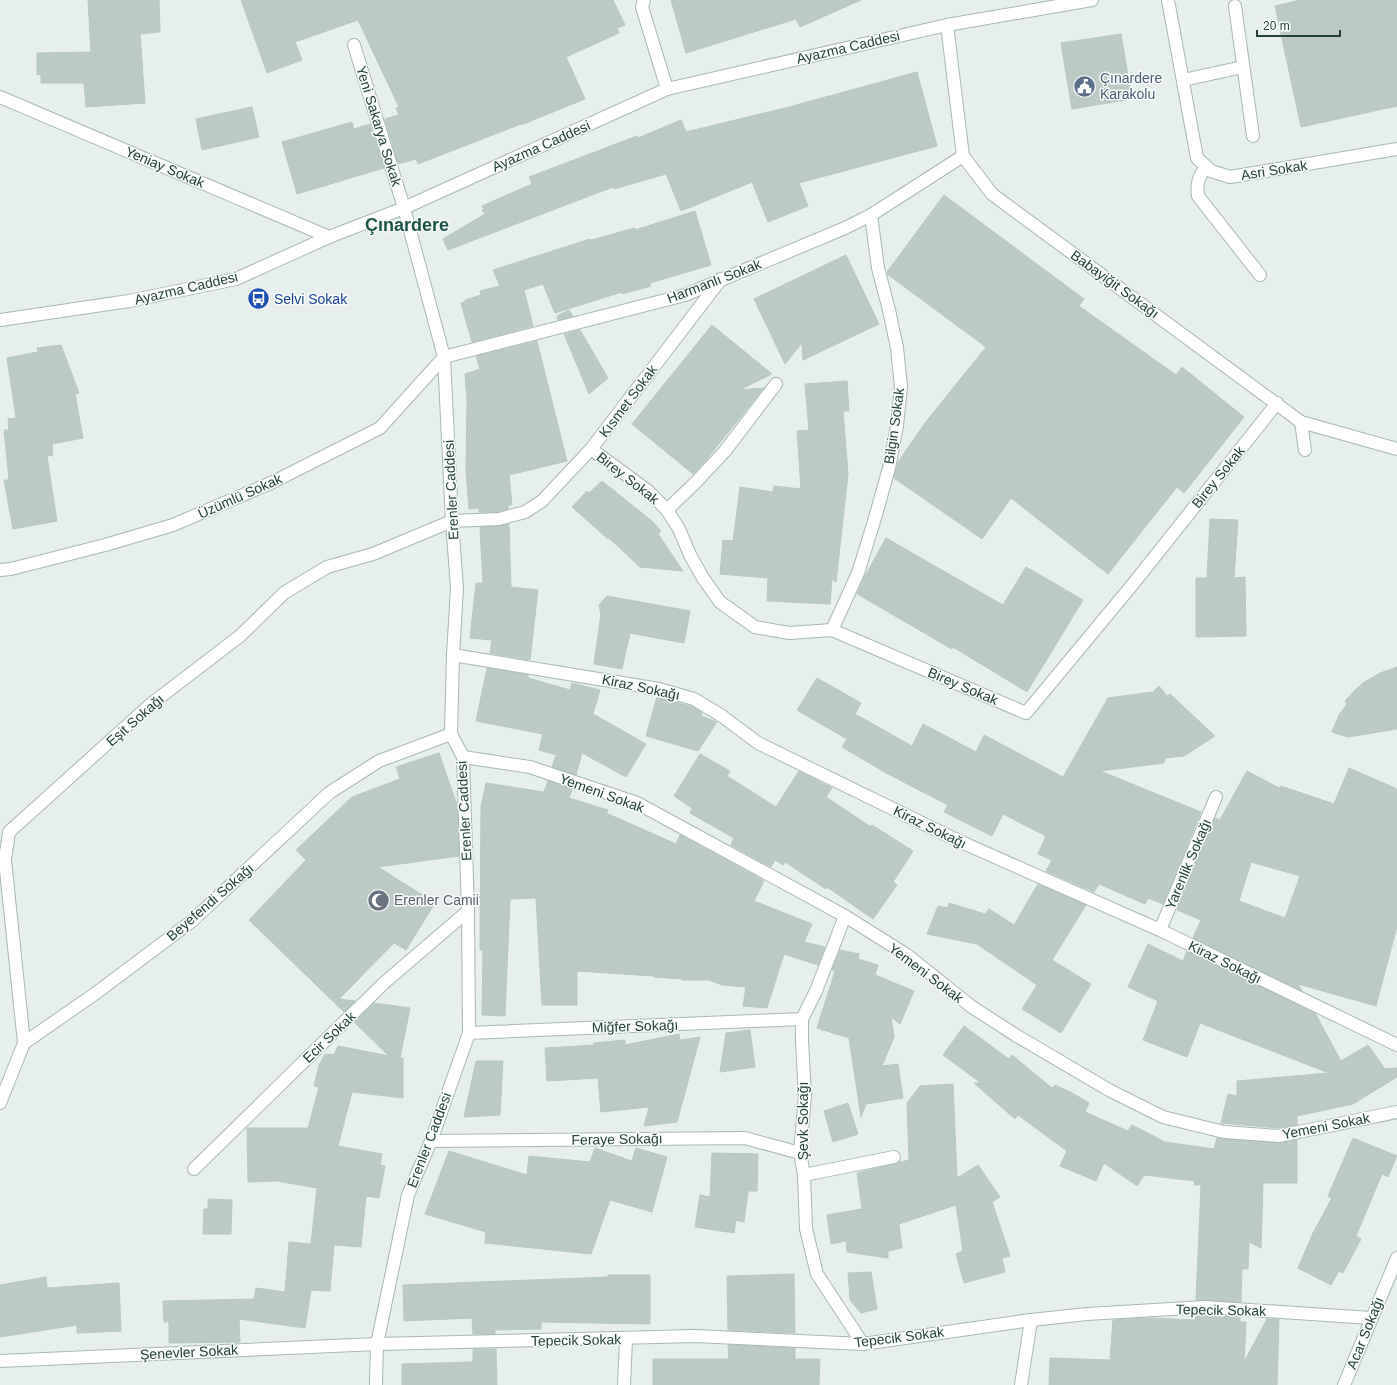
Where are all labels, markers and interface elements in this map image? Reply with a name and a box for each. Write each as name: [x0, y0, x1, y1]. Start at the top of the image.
scale bar: [1257, 12, 1340, 38]
text: 20 m: [1263, 19, 1290, 33]
street label: Ayazma Caddesi: [795, 27, 901, 67]
street label: Yeni Sakarya Sokak: [353, 64, 405, 189]
place label: Çınardere Karakolu: [1100, 70, 1162, 102]
public building icon: Çınardere Karakolu: [1071, 73, 1097, 99]
street label: Ayazma Caddesi: [490, 117, 592, 175]
street label: Yeniay Sokak: [123, 143, 208, 191]
street label: Asri Sokak: [1240, 157, 1309, 183]
district label: Çınardere: [365, 215, 449, 235]
street label: Babayiğit Sokağı: [1068, 247, 1162, 321]
street label: Harmanlı Sokak: [665, 255, 764, 306]
street label: Ayazma Caddesi: [133, 268, 239, 308]
bus stop icon: Selvi Sokak: [246, 286, 272, 312]
place label: Selvi Sokak: [274, 291, 348, 307]
street label: Kısmet Sokak: [596, 361, 661, 440]
street label: Bilgin Sokak: [881, 386, 907, 465]
street label: Erenler Caddesi: [440, 439, 462, 541]
street label: Birey Sokak: [1188, 442, 1248, 511]
street label: Birey Sokak: [594, 449, 663, 508]
street label: Üzümlü Sokak: [195, 469, 285, 522]
street label: Birey Sokak: [925, 664, 1001, 708]
street label: Kiraz Sokağı: [601, 671, 681, 703]
street label: Eşit Sokağı: [103, 691, 167, 749]
street label: Erenler Caddesi: [453, 760, 475, 862]
street label: Yemeni Sokak: [557, 770, 647, 816]
street label: Kiraz Sokağı: [891, 802, 969, 852]
street label: Yarenlik Sokağı: [1162, 816, 1214, 912]
street label: Beyefendi Sokağı: [163, 860, 257, 944]
mosque icon: Erenler Camii: [365, 887, 391, 913]
place label: Erenler Camii: [394, 892, 479, 908]
street label: Kiraz Sokağı: [1186, 937, 1264, 987]
street label: Yemeni Sokak: [886, 940, 967, 1007]
street label: Ecir Sokak: [299, 1007, 359, 1066]
street label: Miğfer Sokağı: [592, 1016, 678, 1036]
street label: Şevk Sokağı: [795, 1082, 811, 1160]
street label: Erenler Caddesi: [404, 1090, 454, 1190]
street label: Yemeni Sokak: [1281, 1109, 1372, 1142]
street label: Feraye Sokağı: [571, 1130, 663, 1148]
street label: Acar Sokağı: [1343, 1295, 1387, 1371]
street label: Tepecik Sokak: [1176, 1301, 1267, 1319]
street label: Tepecik Sokak: [853, 1323, 946, 1350]
street label: Tepecik Sokak: [531, 1331, 622, 1349]
street label: Şenevler Sokak: [140, 1341, 239, 1363]

